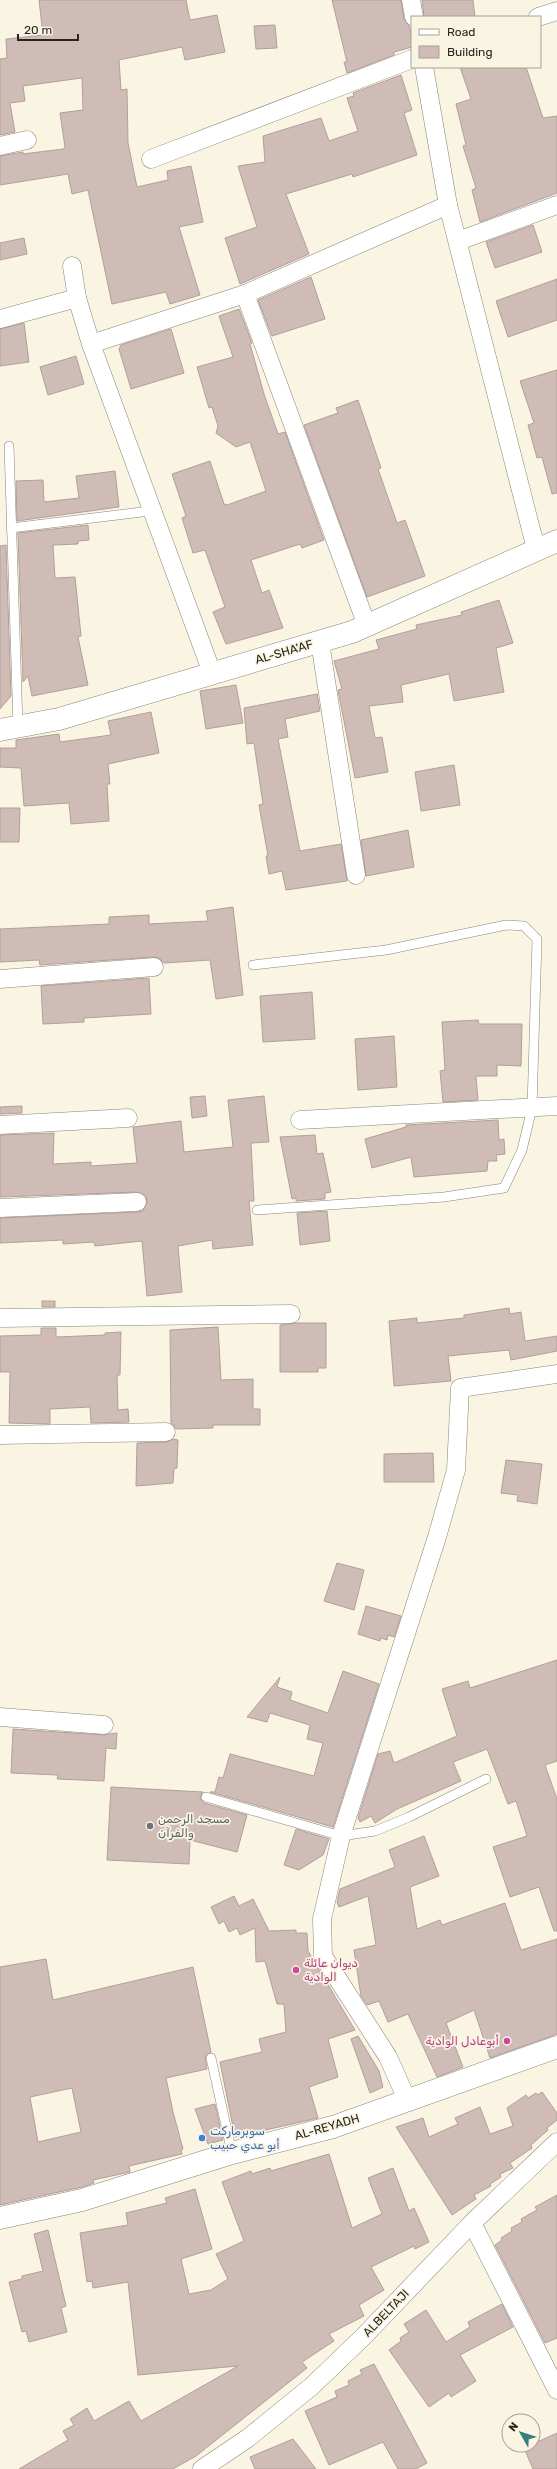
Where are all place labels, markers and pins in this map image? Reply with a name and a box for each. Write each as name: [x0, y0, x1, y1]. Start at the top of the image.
place label: مسجد الرحمن والفرآن: [158, 1812, 230, 1841]
marker: مسجد الرحمن والفرآن: [145, 1821, 155, 1831]
place label: ديوان عائلة الوادية: [304, 1956, 358, 1985]
marker: ديوان عائلة الوادية: [291, 1965, 301, 1975]
place label: أبوعادل الوادية: [425, 2034, 499, 2049]
marker: أبوعادل الوادية: [502, 2036, 512, 2046]
place label: سوبرماركت أبو عدي حبيب: [210, 2124, 280, 2153]
marker: سوبرماركت أبو عدي حبيب: [197, 2133, 207, 2143]

